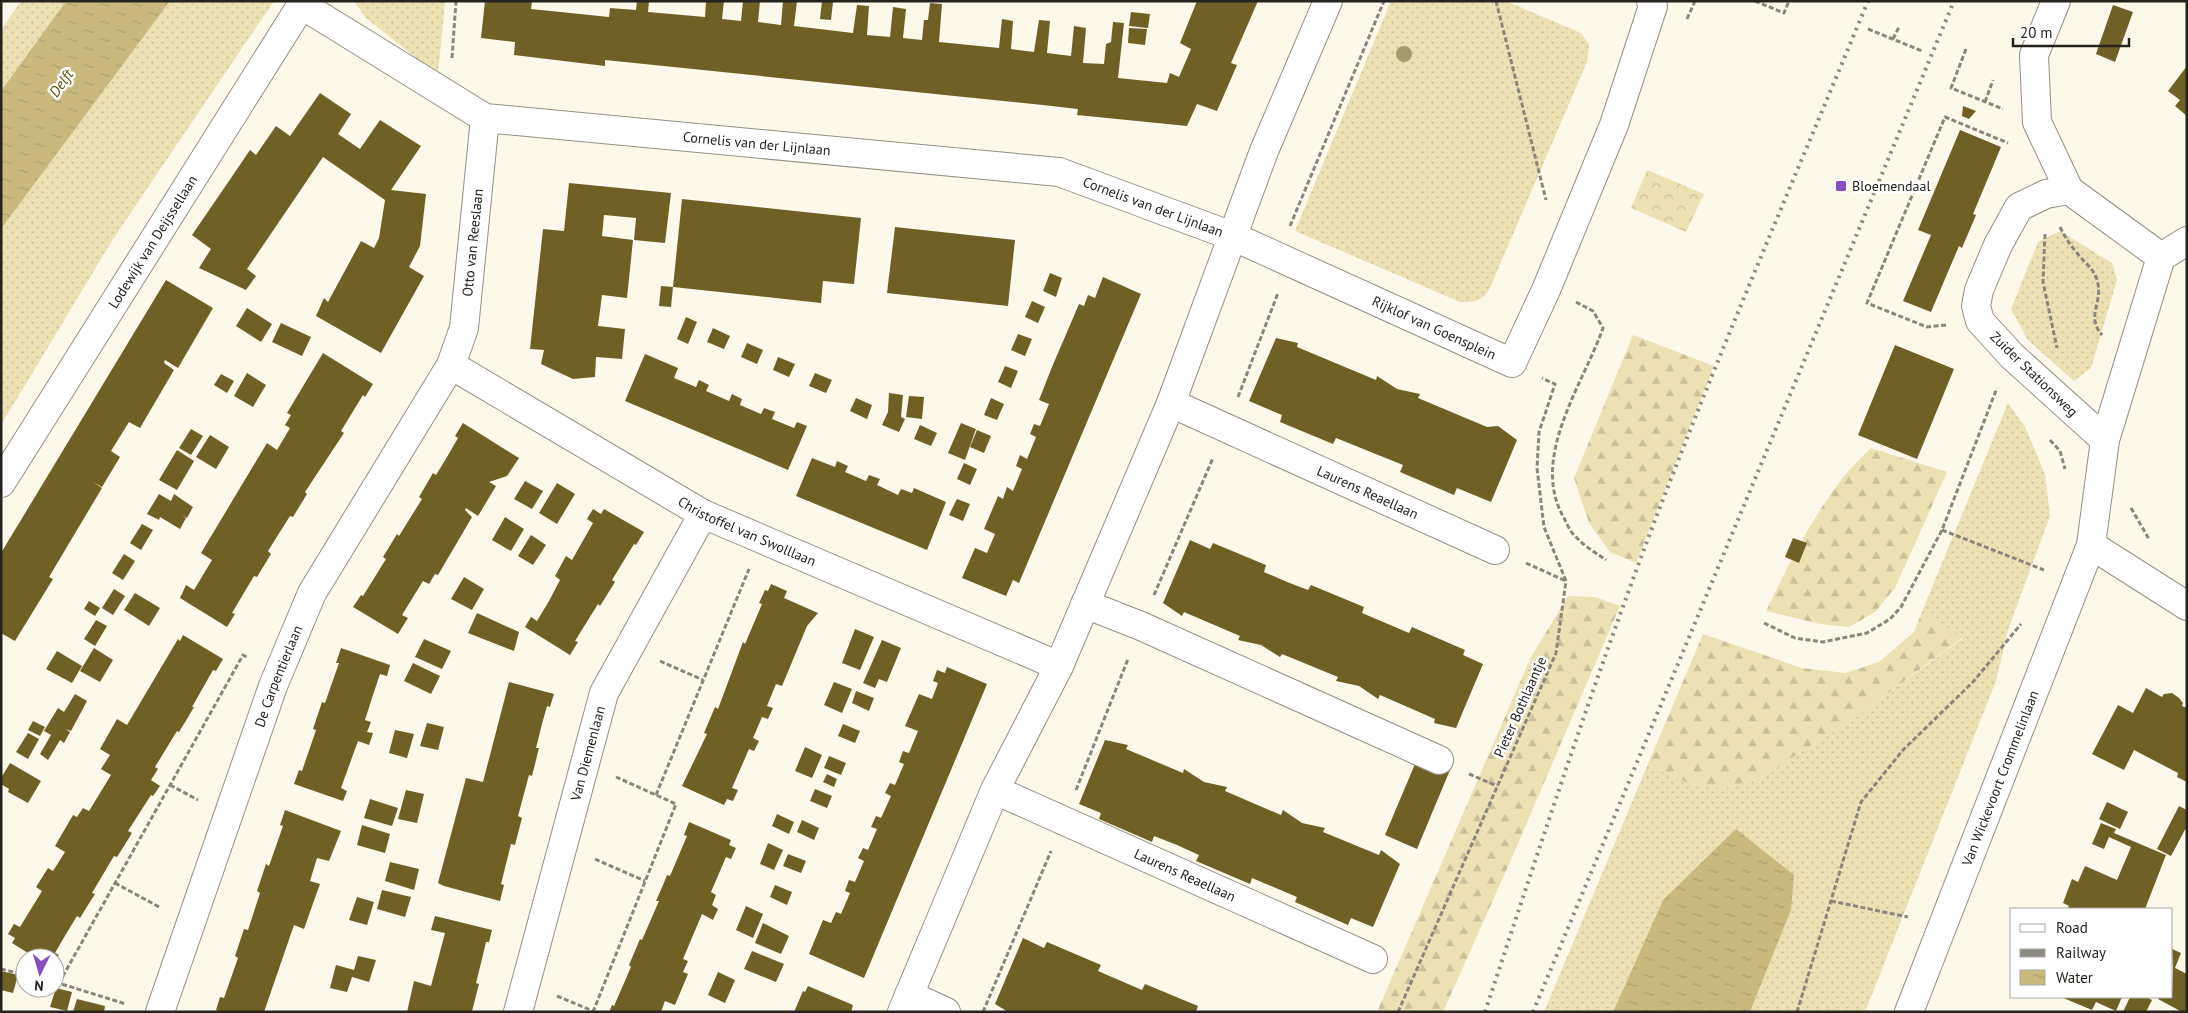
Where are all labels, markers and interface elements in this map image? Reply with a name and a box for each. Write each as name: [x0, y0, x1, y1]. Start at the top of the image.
scale bar: [2013, 15, 2129, 47]
text: 20 m: [2020, 23, 2053, 42]
water label: Delft: [45, 64, 78, 101]
street label: Cornelis van der Lijnlaan: [682, 128, 831, 159]
street label: Lodewijk van Deijssellaan: [104, 172, 201, 312]
street label: Cornelis van der Lijnlaan: [1080, 173, 1226, 241]
place label: Bloemendaal: [1852, 177, 1931, 195]
marker: Bloemendaal: [1834, 179, 1848, 193]
street label: Otto van Reeslaan: [458, 188, 487, 297]
street label: Rijklof van Goensplein: [1369, 292, 1499, 364]
street label: Zuider Stationsweg: [1986, 328, 2082, 420]
street label: Laurens Reaellaan: [1314, 461, 1421, 523]
street label: Christoffel van Swolllaan: [675, 492, 819, 570]
street label: De Carpentierlaan: [250, 623, 306, 730]
street label: Pieter Bothlaantje: [1490, 654, 1550, 760]
street label: Van Wickevoort Crommelinlaan: [1957, 688, 2042, 869]
street label: Van Diemenlaan: [566, 704, 609, 804]
street label: Laurens Reaellaan: [1131, 844, 1238, 905]
legend: [2010, 908, 2173, 998]
text: Road: [2056, 918, 2088, 937]
text: Railway: [2056, 943, 2106, 962]
north arrow: [15, 948, 65, 998]
text: Water: [2056, 968, 2093, 987]
text: N: [33, 977, 44, 995]

